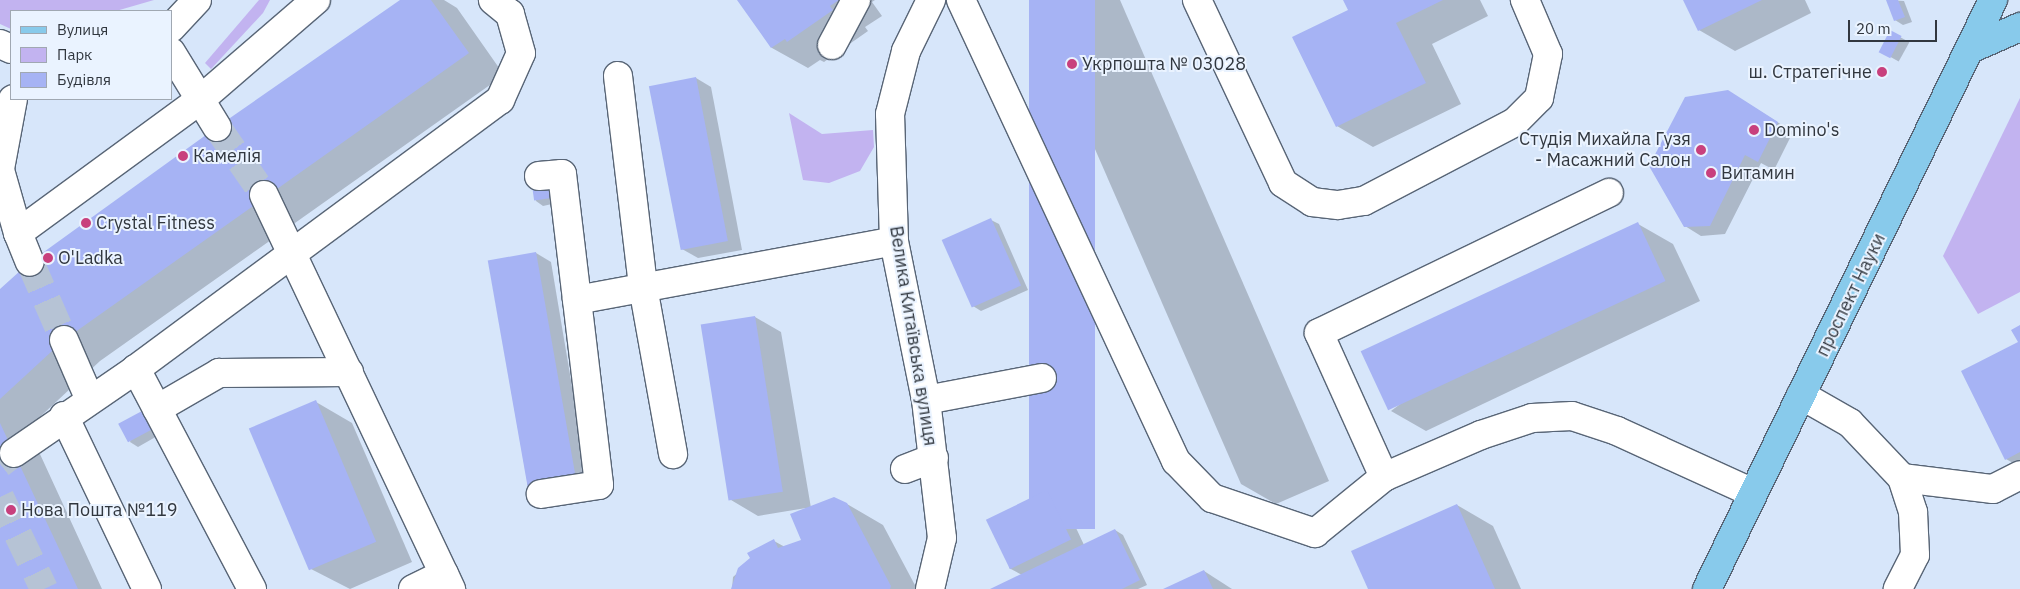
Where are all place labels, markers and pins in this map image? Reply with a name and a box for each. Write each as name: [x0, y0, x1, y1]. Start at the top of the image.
place label: Укрпошта № 03028: [1082, 53, 1246, 75]
marker: Укрпошта № 03028: [1066, 58, 1078, 70]
place label: ш. Стратегічне: [1748, 61, 1872, 83]
marker: ш. Стратегічне: [1876, 66, 1888, 78]
place label: Domino's: [1764, 119, 1839, 141]
marker: Domino's: [1748, 124, 1760, 136]
place label: Студія Михайла Гузя - Масажний Салон: [1519, 129, 1691, 172]
marker: Студія Михайла Гузя - Масажний Салон: [1695, 144, 1707, 156]
place label: Камелія: [193, 145, 261, 167]
marker: Камелія: [177, 150, 189, 162]
place label: Витамин: [1721, 162, 1795, 184]
marker: Витамин: [1705, 167, 1717, 179]
place label: Crystal Fitness: [96, 212, 215, 234]
marker: Crystal Fitness: [80, 217, 92, 229]
place label: O'Ladka: [58, 247, 123, 269]
marker: O'Ladka: [42, 252, 54, 264]
place label: Нова Пошта №119: [21, 499, 178, 521]
marker: Нова Пошта №119: [5, 504, 17, 516]

